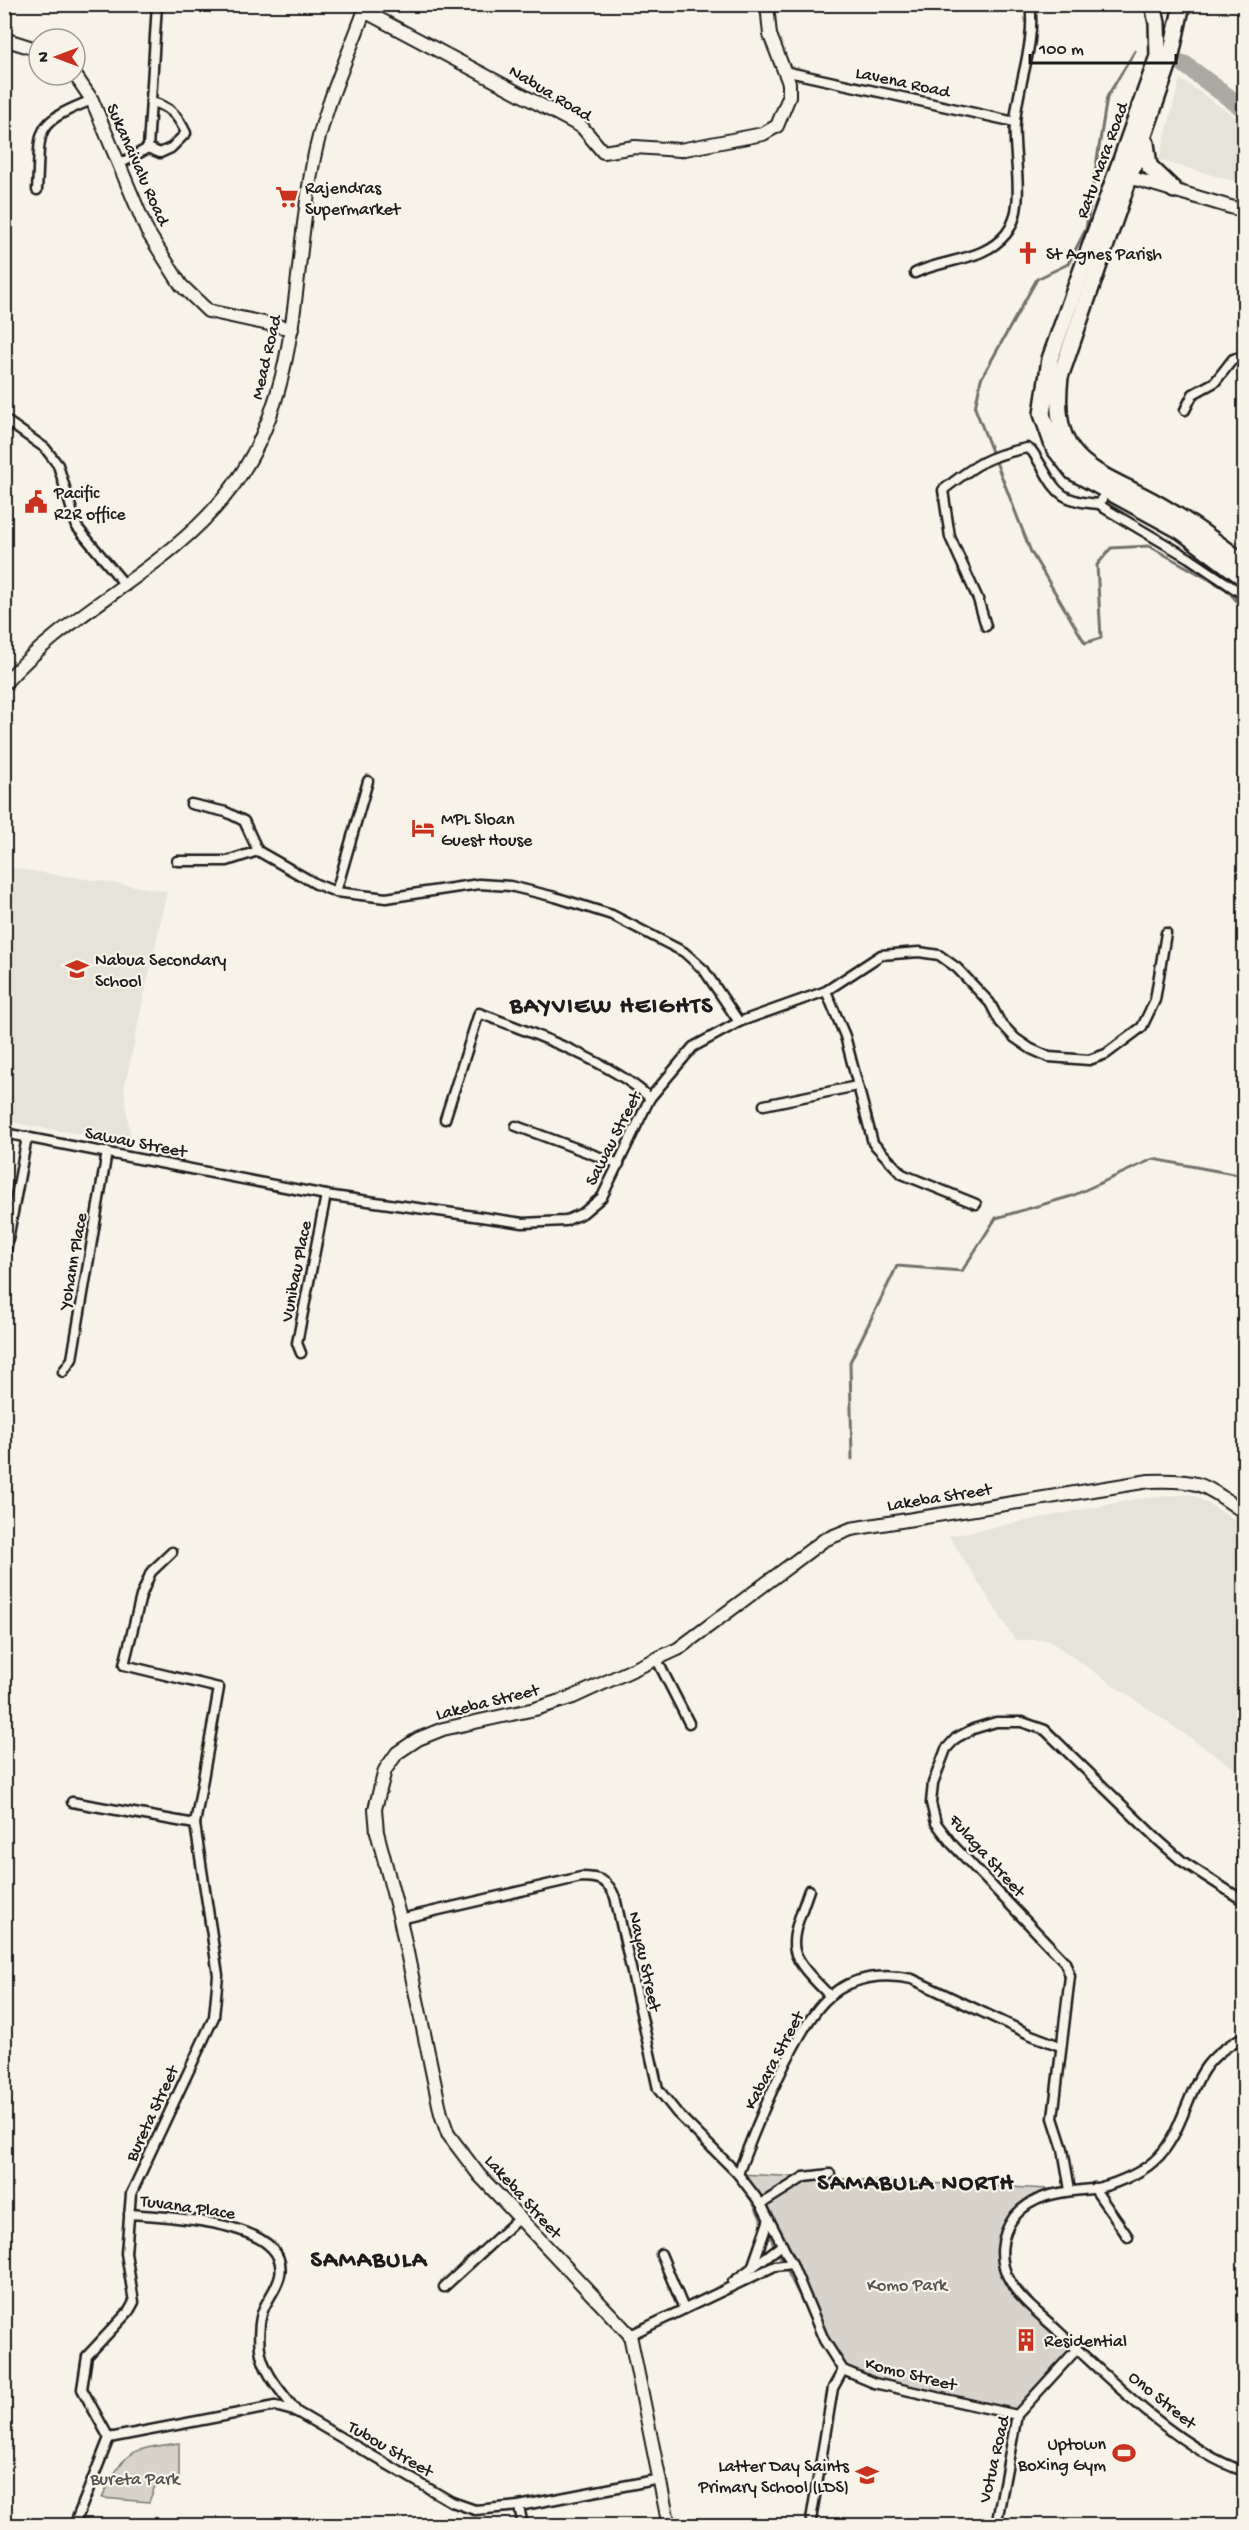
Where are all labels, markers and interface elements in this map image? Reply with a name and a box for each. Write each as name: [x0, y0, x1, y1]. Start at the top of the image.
north arrow: [27, 27, 87, 87]
scale bar: [1030, 27, 1176, 65]
text: 100 m: [1038, 40, 1084, 61]
text: N: [36, 51, 55, 62]
street label: Nabua Road: [504, 61, 596, 128]
street label: Lavena Road: [853, 63, 953, 104]
street label: Ratu Mara Road: [1073, 99, 1135, 222]
street label: Sukanaivalu Road: [100, 101, 174, 231]
place label: Rajendras Supermarket: [305, 179, 402, 221]
supermarket icon: Rajendras Supermarket: [274, 184, 300, 210]
church icon: St Agnes Parish: [1015, 240, 1041, 266]
place label: St Agnes Parish: [1046, 245, 1162, 266]
street label: Mead Road: [248, 312, 288, 402]
place label: Pacific R2R office: [53, 484, 126, 526]
public building icon: Pacific R2R office: [23, 489, 49, 515]
place label: MPL Sloan Guest House: [441, 810, 533, 852]
hotel icon: MPL Sloan Guest House: [410, 815, 436, 841]
place label: Nabua Secondary School: [95, 951, 227, 993]
school or university icon: Nabua Secondary School: [64, 956, 90, 982]
district label: BAYVIEW HEIGHTS: [509, 993, 714, 1022]
street label: Sawau Street: [581, 1087, 648, 1190]
street label: Sawau Street: [83, 1123, 190, 1164]
street label: Yohann Place: [55, 1211, 93, 1313]
street label: Vunibau Place: [277, 1219, 318, 1325]
street label: Lakeba Street: [886, 1480, 995, 1517]
street label: Lakeba Street: [434, 1680, 543, 1726]
street label: Fulaga Street: [943, 1810, 1030, 1904]
street label: Nayau Street: [623, 1910, 665, 2015]
street label: Kabara Street: [741, 2007, 811, 2114]
street label: Bureta Street: [122, 2061, 185, 2166]
street label: Lakeba Street: [479, 2151, 566, 2245]
district label: SAMABULA NORTH: [817, 2170, 1015, 2199]
street label: Tuvana Place: [138, 2191, 237, 2226]
district label: SAMABULA: [310, 2247, 428, 2276]
park label: Komo Park: [867, 2276, 949, 2297]
building icon: Residential: [1013, 2327, 1039, 2353]
place label: Residential: [1044, 2332, 1127, 2353]
street label: Komo Street: [862, 2354, 960, 2397]
street label: Ono Street: [1123, 2367, 1201, 2436]
street label: Votua Road: [975, 2413, 1016, 2506]
street label: Tubou Street: [343, 2417, 438, 2484]
place label: Uptown Boxing Gym: [1017, 2435, 1106, 2477]
sports icon: Uptown Boxing Gym: [1111, 2440, 1137, 2466]
place label: Latter Day Saints Primary School (LDS): [698, 2457, 850, 2499]
school or university icon: Latter Day Saints Primary School (LDS): [854, 2462, 880, 2488]
park label: Bureta Park: [89, 2470, 182, 2491]

